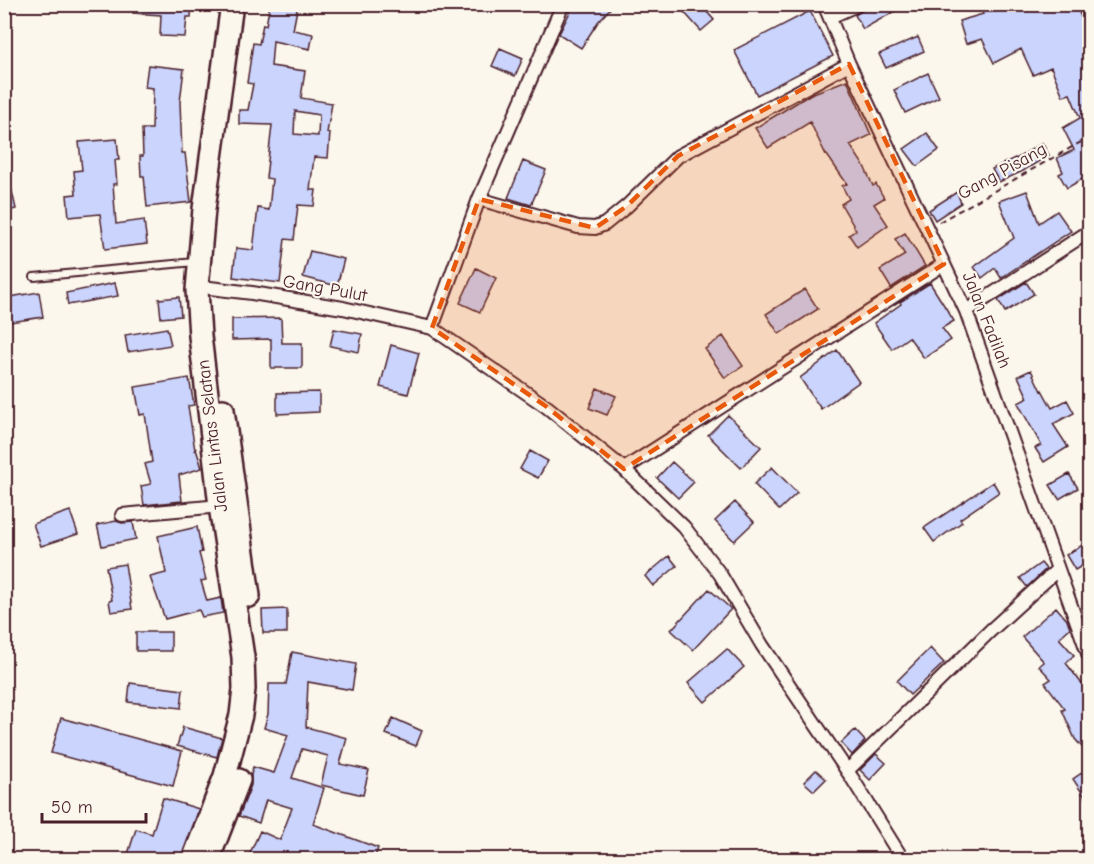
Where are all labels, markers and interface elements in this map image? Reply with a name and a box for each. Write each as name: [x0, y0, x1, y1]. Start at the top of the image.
street label: Gang Pisang: [954, 138, 1050, 204]
street label: Jalan Fadilah: [958, 269, 1015, 371]
street label: Gang Pulut: [281, 271, 370, 306]
street label: Jalan Lintas Selatan: [193, 359, 232, 513]
scale bar: [42, 786, 146, 824]
text: 50 m: [51, 797, 93, 818]

